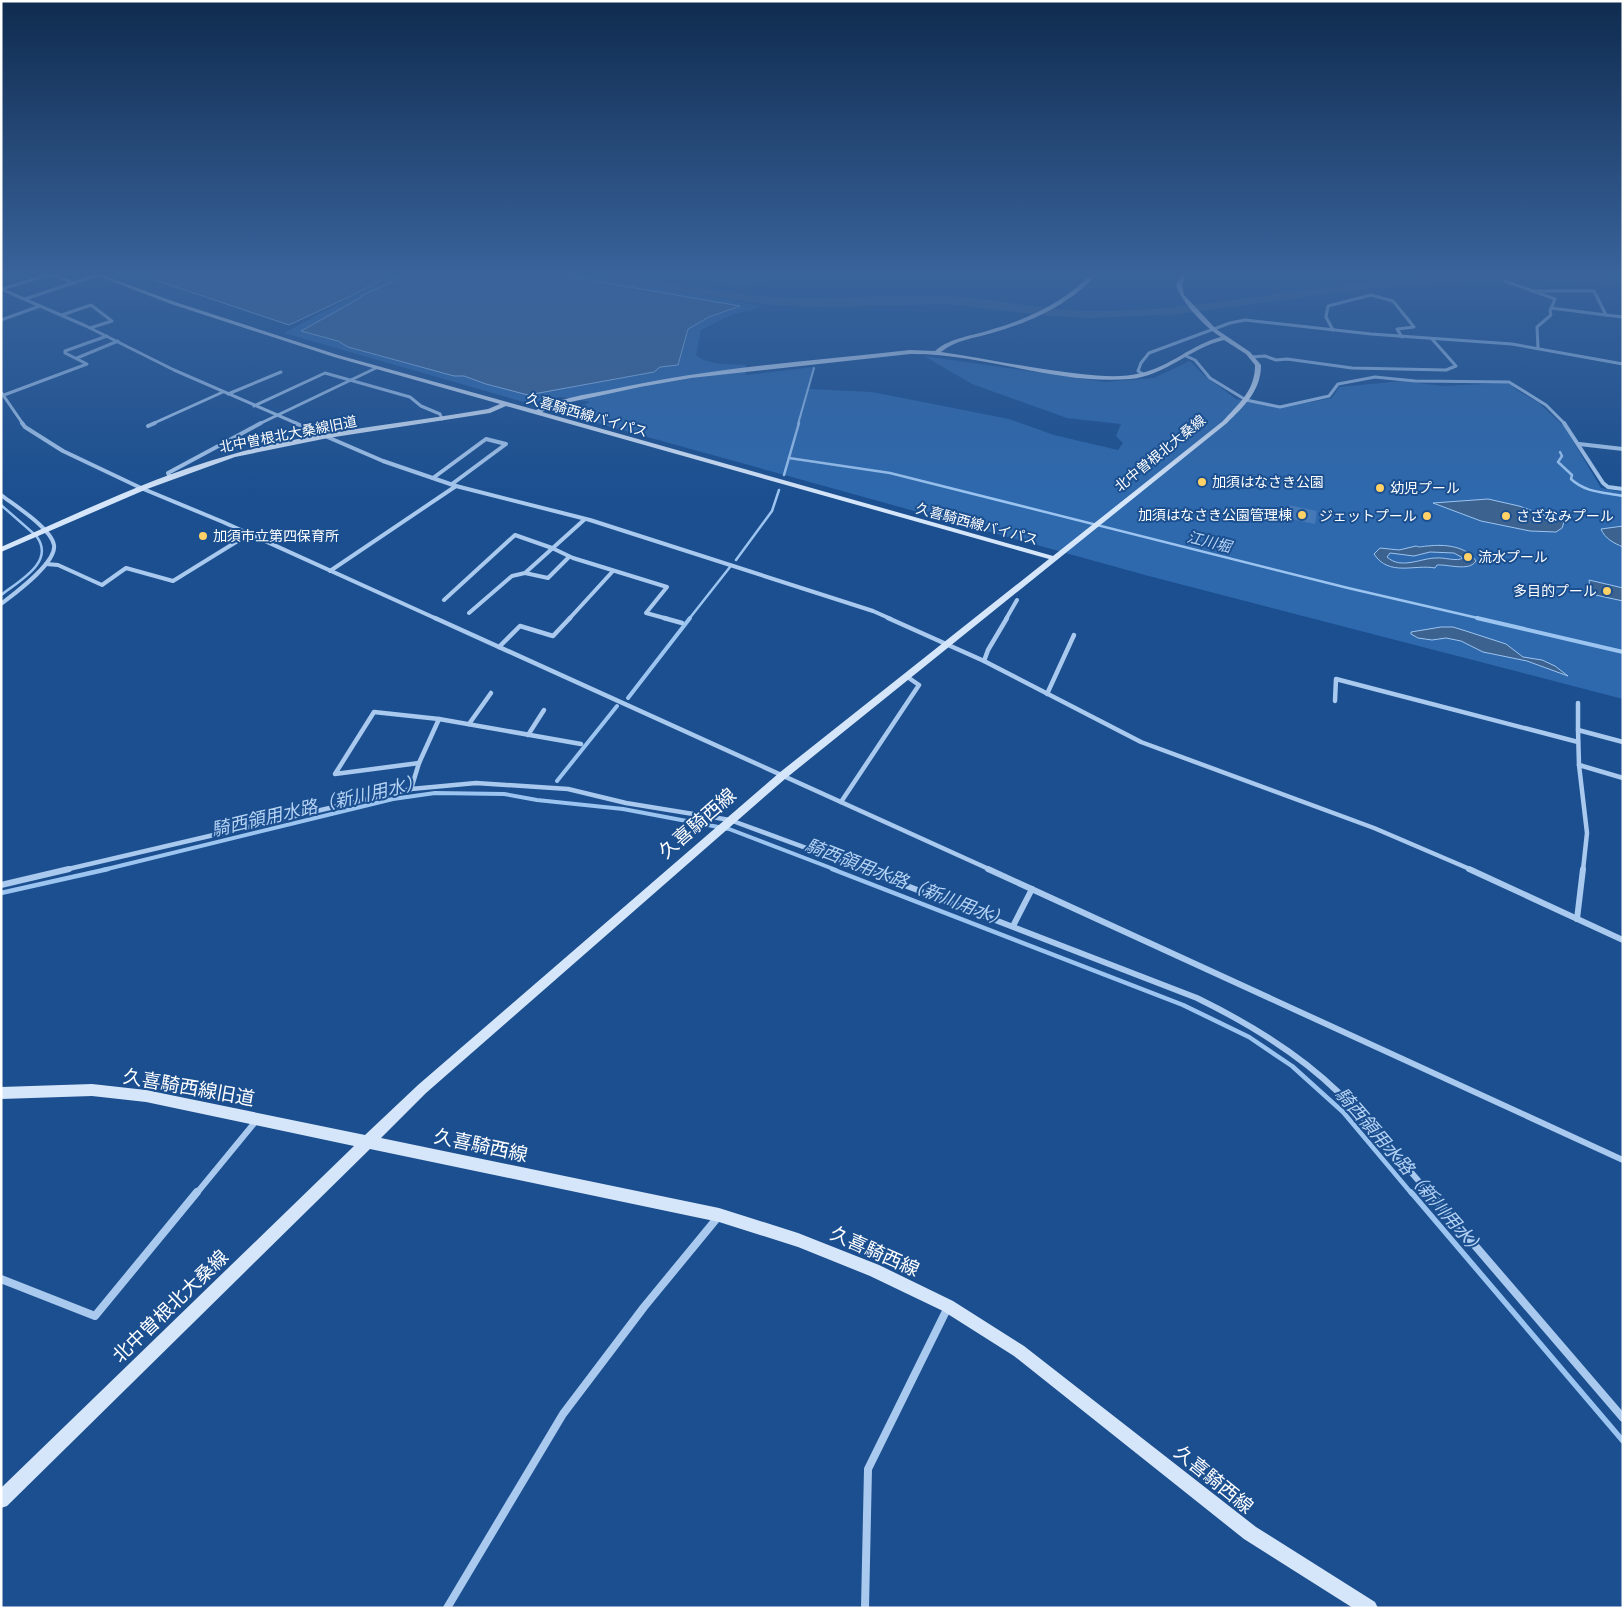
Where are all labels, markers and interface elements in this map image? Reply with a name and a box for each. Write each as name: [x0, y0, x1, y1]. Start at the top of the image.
street label: 久喜騎西線バイパス: [524, 390, 650, 440]
street label: 北中曽根北大桑線: [1111, 412, 1209, 494]
street label: 北中曽根北大桑線旧道: [218, 413, 358, 455]
place label: 加須はなさき公園: [1212, 474, 1324, 490]
marker: 加須はなさき公園: [1196, 476, 1208, 488]
place label: 幼児プール: [1390, 480, 1460, 496]
marker: 幼児プール: [1374, 482, 1386, 494]
street label: 久喜騎西線バイパス: [914, 500, 1040, 548]
place label: 加須はなさき公園管理棟: [1138, 507, 1292, 523]
place label: ジェットプール: [1319, 508, 1417, 524]
place label: さざなみプール: [1516, 508, 1614, 524]
marker: 加須はなさき公園管理棟: [1296, 509, 1308, 521]
marker: ジェットプール: [1421, 510, 1433, 522]
marker: さざなみプール: [1500, 510, 1512, 522]
place label: 加須市立第四保育所: [213, 528, 339, 544]
water label: 江川堀: [1185, 528, 1235, 556]
marker: 加須市立第四保育所: [197, 530, 209, 542]
place label: 流水プール: [1478, 549, 1548, 565]
marker: 流水プール: [1462, 551, 1474, 563]
place label: 多目的プール: [1513, 583, 1597, 599]
marker: 多目的プール: [1601, 585, 1613, 597]
water label: 騎西領用水路（新川用水）: [209, 771, 424, 840]
street label: 久喜騎西線: [654, 784, 740, 862]
water label: 騎西領用水路（新川用水）: [803, 834, 1012, 931]
street label: 久喜騎西線旧道: [122, 1065, 256, 1109]
water label: 騎西領用水路（新川用水）: [1332, 1083, 1489, 1260]
street label: 久喜騎西線: [432, 1124, 530, 1166]
street label: 久喜騎西線: [827, 1222, 923, 1280]
street label: 北中曽根北大桑線: [108, 1245, 232, 1367]
street label: 久喜騎西線: [1170, 1441, 1258, 1517]

